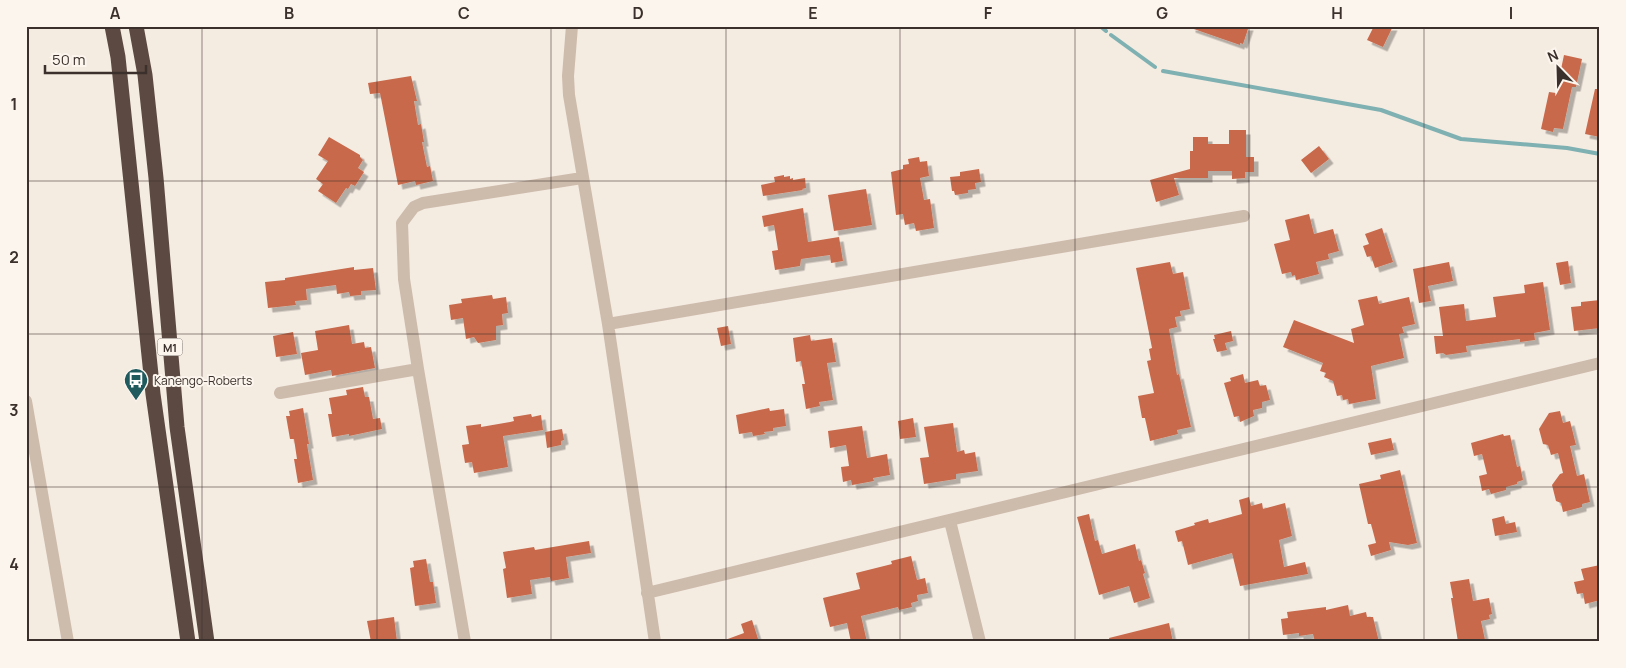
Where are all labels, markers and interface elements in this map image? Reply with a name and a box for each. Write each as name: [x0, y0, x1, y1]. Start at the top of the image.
text: A: [110, 2, 121, 24]
text: B: [284, 2, 294, 24]
text: C: [458, 2, 470, 24]
text: D: [632, 2, 644, 24]
text: E: [808, 2, 818, 24]
text: F: [984, 2, 993, 24]
text: G: [1156, 2, 1168, 24]
text: H: [1331, 2, 1343, 24]
text: I: [1509, 2, 1513, 24]
scale bar: [45, 42, 146, 74]
north arrow: [1534, 42, 1584, 92]
text: N: [1544, 45, 1561, 66]
text: 50 m: [52, 49, 86, 70]
text: 1: [10, 93, 18, 115]
text: 2: [9, 246, 19, 268]
road number: M1: [158, 338, 182, 356]
bus stop icon: Kanengo-Roberts: [123, 367, 149, 401]
place label: Kanengo-Roberts: [154, 372, 252, 389]
text: 3: [9, 399, 19, 421]
text: 4: [9, 553, 19, 575]

